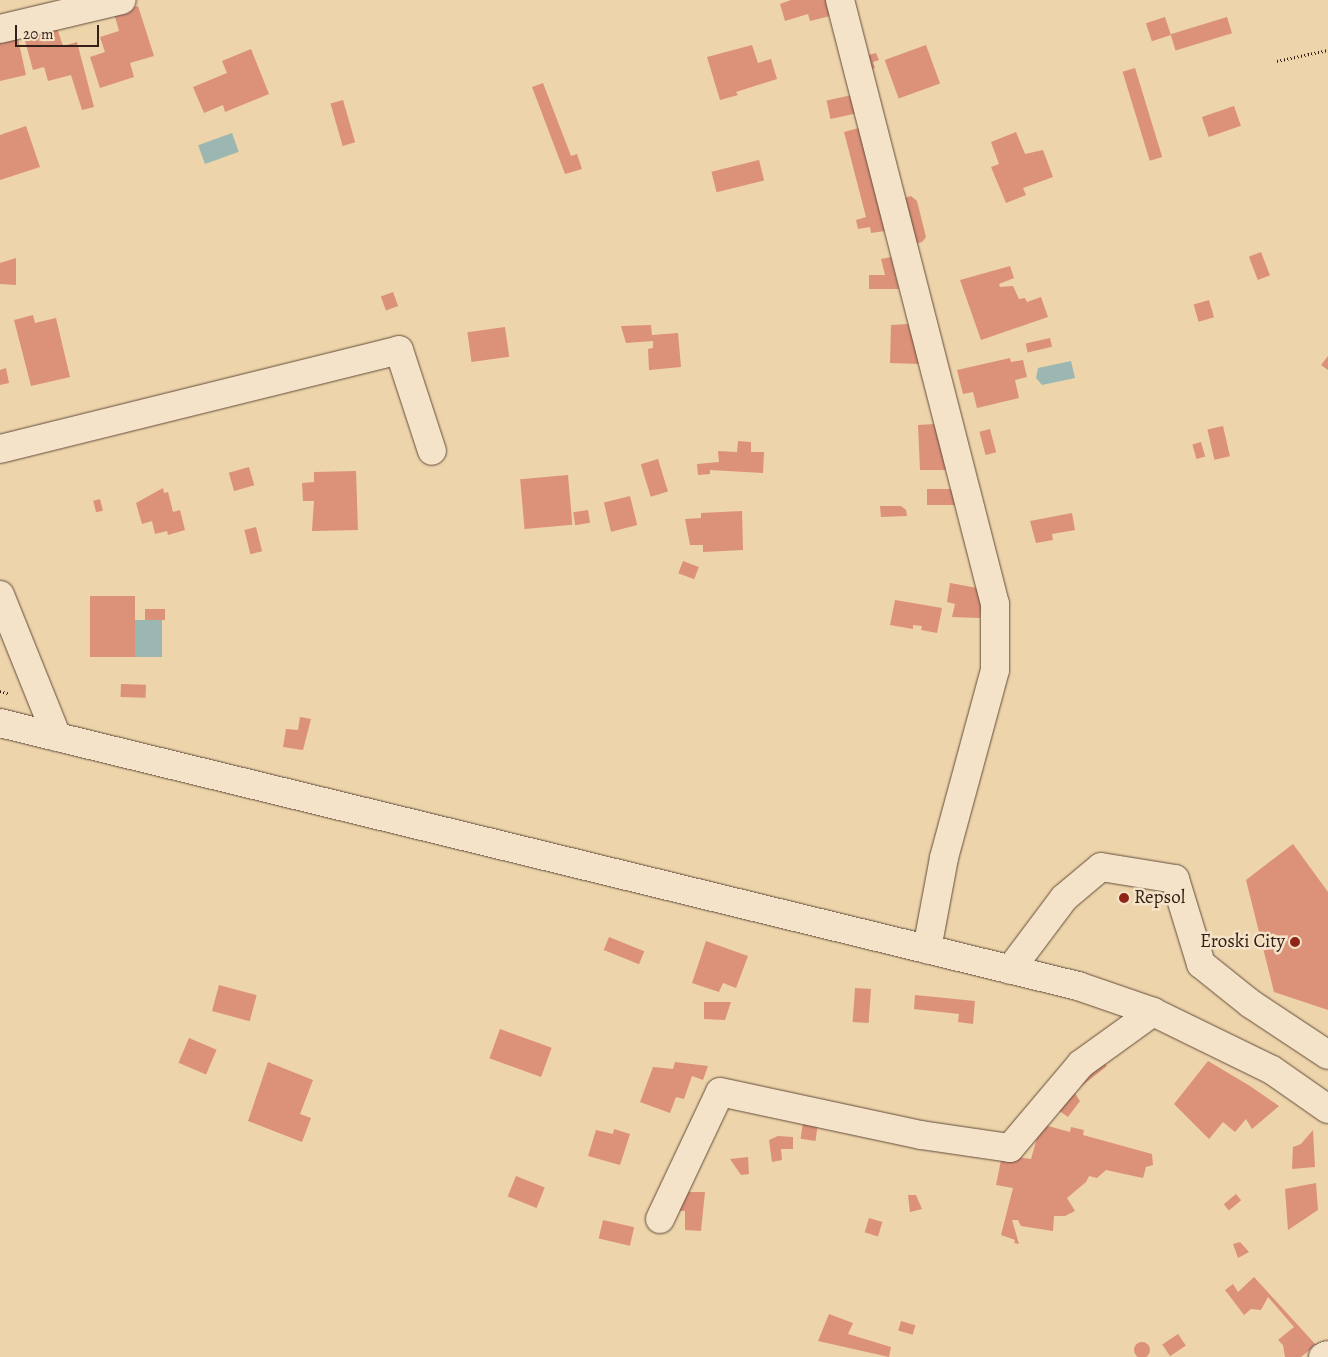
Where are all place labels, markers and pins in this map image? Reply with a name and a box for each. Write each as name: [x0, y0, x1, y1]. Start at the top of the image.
place label: Repsol: [1134, 887, 1185, 909]
marker: Repsol: [1118, 892, 1130, 904]
place label: Eroski City: [1200, 931, 1285, 953]
marker: Eroski City: [1289, 936, 1301, 948]

